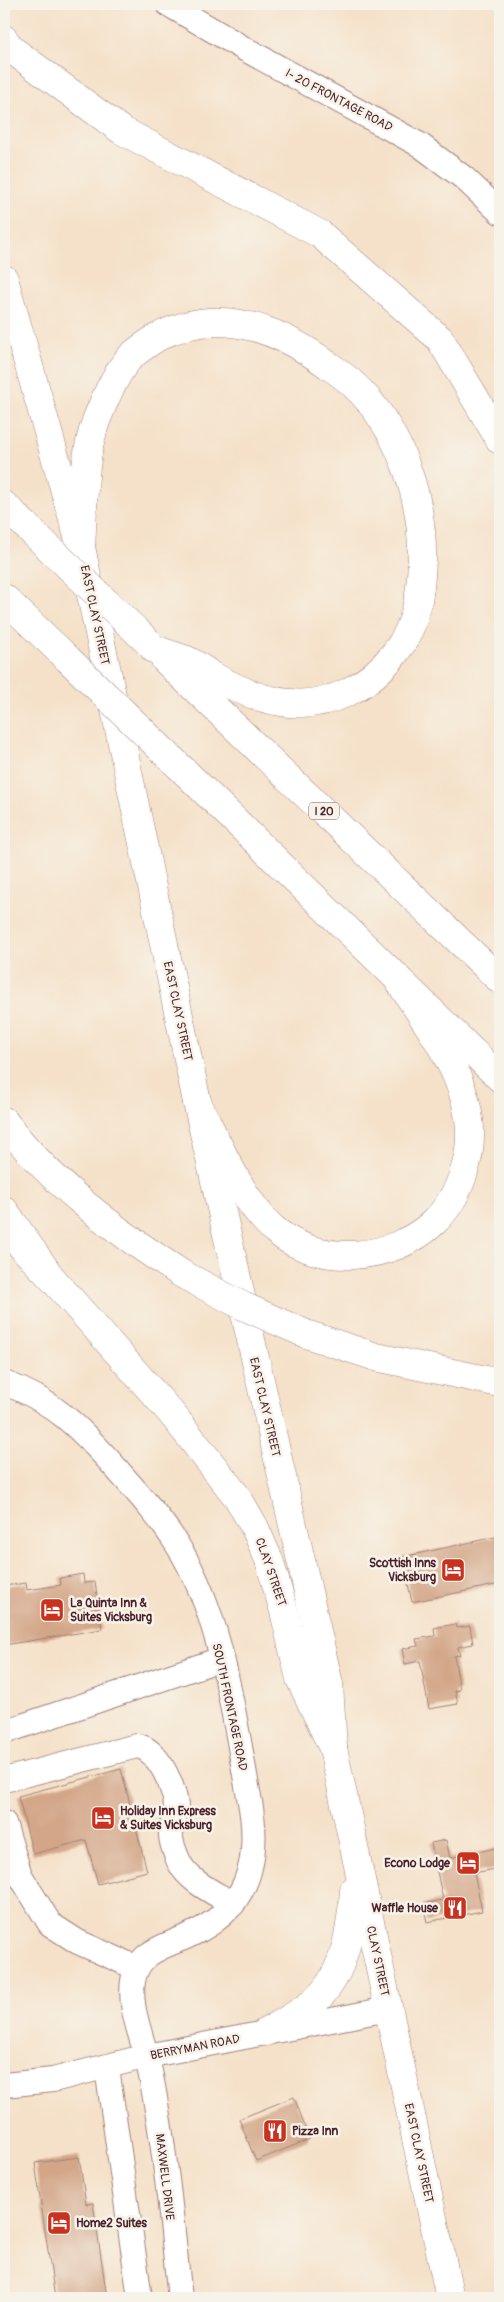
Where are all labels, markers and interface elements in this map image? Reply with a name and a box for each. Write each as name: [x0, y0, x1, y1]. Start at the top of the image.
street label: I- 20 FRONTAGE ROAD: [283, 66, 395, 135]
street label: EAST CLAY STREET: [77, 564, 112, 667]
road number: I 20: [309, 802, 339, 819]
street label: EAST CLAY STREET: [160, 960, 195, 1063]
street label: EAST CLAY STREET: [246, 1356, 283, 1459]
street label: CLAY STREET: [252, 1536, 289, 1609]
place label: Scottish Inns Vicksburg: [369, 1556, 437, 1585]
hotel icon: Scottish Inns Vicksburg: [440, 1557, 466, 1583]
place label: La Quinta Inn & Suites Vicksburg: [70, 1596, 152, 1625]
hotel icon: La Quinta Inn & Suites Vicksburg: [39, 1597, 65, 1623]
street label: SOUTH FRONTAGE ROAD: [209, 1642, 250, 1773]
place label: Holiday Inn Express & Suites Vicksburg: [120, 1804, 216, 1833]
hotel icon: Holiday Inn Express & Suites Vicksburg: [90, 1805, 116, 1831]
hotel icon: Econo Lodge: [455, 1850, 481, 1876]
place label: Econo Lodge: [384, 1856, 451, 1871]
restaurant icon: Waffle House: [442, 1895, 468, 1921]
place label: Waffle House: [372, 1901, 439, 1916]
street label: CLAY STREET: [363, 1925, 392, 1998]
street label: BERRYMAN ROAD: [149, 2031, 242, 2064]
street label: EAST CLAY STREET: [401, 2102, 436, 2205]
restaurant icon: Pizza Inn: [262, 2118, 288, 2144]
place label: Pizza Inn: [292, 2124, 339, 2139]
street label: MAXWELL DRIVE: [152, 2133, 177, 2221]
hotel icon: Home2 Suites: [46, 2210, 72, 2236]
place label: Home2 Suites: [76, 2216, 147, 2231]

